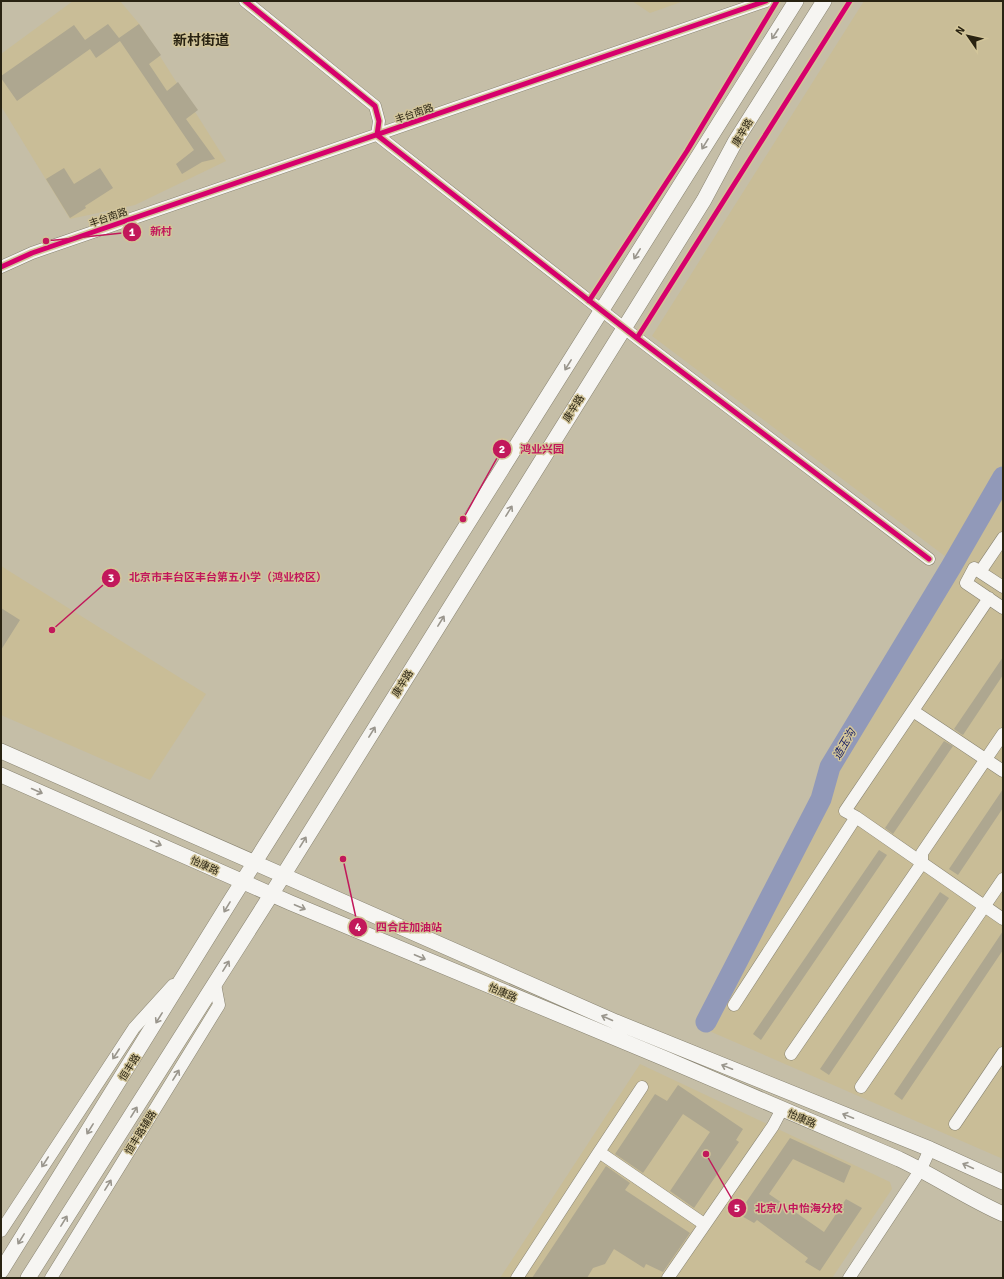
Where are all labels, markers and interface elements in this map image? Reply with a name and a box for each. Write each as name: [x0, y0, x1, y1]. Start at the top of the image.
north arrow: [948, 16, 988, 56]
text: N: [953, 24, 968, 37]
one-way arrow: [771, 28, 779, 39]
district label: 新村街道: [173, 32, 229, 49]
street label: 丰台南路: [393, 102, 435, 126]
street label: 康辛路: [730, 117, 756, 148]
one-way arrow: [701, 138, 709, 150]
street label: 丰台南路: [87, 206, 129, 230]
callout: 新村: [122, 220, 180, 243]
text: 1: [129, 225, 136, 240]
text: 新村: [150, 225, 172, 238]
one-way arrow: [632, 248, 640, 260]
one-way arrow: [564, 359, 572, 370]
street label: 康辛路: [561, 393, 587, 424]
callout: 鸿业兴园: [492, 437, 572, 460]
text: 2: [499, 442, 505, 457]
text: 鸿业兴园: [520, 443, 564, 456]
one-way arrow: [506, 505, 514, 517]
callout: 北京市丰台区丰台第五小学（鸿业校区）: [101, 566, 335, 589]
text: 3: [108, 571, 114, 586]
text: 北京市丰台区丰台第五小学（鸿业校区）: [129, 571, 327, 584]
one-way arrow: [437, 615, 445, 627]
street label: 康辛路: [390, 668, 416, 699]
water label: 造玉沟: [830, 726, 859, 762]
one-way arrow: [368, 727, 376, 738]
one-way arrow: [30, 788, 42, 795]
one-way arrow: [300, 836, 308, 848]
one-way arrow: [149, 840, 161, 847]
street label: 怡康路: [188, 854, 221, 877]
one-way arrow: [223, 901, 231, 912]
one-way arrow: [294, 904, 306, 912]
callout: 四合庄加油站: [348, 916, 450, 939]
text: 4: [355, 920, 362, 935]
text: 四合庄加油站: [376, 921, 442, 934]
one-way arrow: [414, 954, 426, 961]
one-way arrow: [222, 961, 230, 972]
street label: 怡康路: [486, 982, 519, 1004]
one-way arrow: [155, 1012, 163, 1023]
one-way arrow: [601, 1014, 613, 1021]
one-way arrow: [112, 1048, 120, 1059]
street label: 恒丰路: [117, 1052, 143, 1083]
one-way arrow: [722, 1063, 734, 1070]
one-way arrow: [172, 1070, 180, 1081]
one-way arrow: [130, 1107, 138, 1118]
street label: 恒丰路辅路: [123, 1108, 159, 1157]
street label: 怡康路: [785, 1108, 818, 1130]
one-way arrow: [842, 1112, 854, 1120]
one-way arrow: [86, 1123, 95, 1134]
one-way arrow: [41, 1156, 49, 1167]
one-way arrow: [962, 1162, 974, 1169]
one-way arrow: [104, 1180, 112, 1191]
callout: 北京八中怡海分校: [727, 1196, 851, 1219]
text: 5: [734, 1201, 740, 1216]
text: 北京八中怡海分校: [755, 1202, 843, 1215]
one-way arrow: [60, 1216, 68, 1227]
one-way arrow: [17, 1233, 25, 1245]

